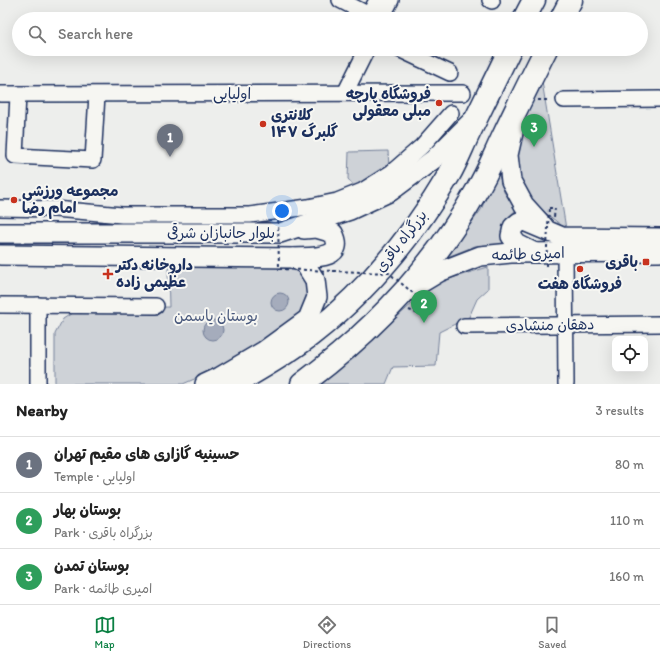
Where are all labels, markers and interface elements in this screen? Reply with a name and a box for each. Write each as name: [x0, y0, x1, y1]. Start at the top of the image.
search box: [12, 12, 648, 56]
icon: search: [26, 23, 48, 45]
text: Search here: [58, 25, 133, 43]
place label: فروشگاه پارچه مبلی معقولی: [346, 84, 431, 121]
street label: اولیایی: [213, 85, 251, 104]
marker: فروشگاه پارچه مبلی معقولی: [434, 98, 444, 108]
place label: کلانتری ۱۴۷ گلبرگ: [271, 106, 338, 141]
pin: 3: [521, 114, 547, 147]
marker: کلانتری ۱۴۷ گلبرگ: [258, 119, 268, 129]
pin: 1: [157, 124, 183, 157]
place label: مجموعه ورزشی امام رضا: [22, 182, 119, 219]
marker: مجموعه ورزشی امام رضا: [9, 195, 19, 205]
your location: [272, 201, 292, 221]
street label: بزرگراه باقری: [371, 206, 431, 276]
street label: بلوار جانبازان شرقی: [167, 222, 275, 242]
street label: امیری طائمه: [491, 244, 565, 264]
place label: باقری: [605, 253, 638, 271]
place label: داروخانه دکتر عظیمی زاده: [114, 256, 193, 292]
marker: باقری: [641, 257, 651, 267]
marker: فروشگاه هفت: [575, 264, 585, 274]
marker: داروخانه دکتر عظیمی زاده: [103, 269, 113, 279]
place label: فروشگاه هفت: [538, 274, 622, 293]
pin: 2: [411, 290, 437, 323]
park label: بوستان یاسمن: [174, 307, 258, 325]
street label: دهقان منشادی: [505, 315, 595, 335]
map controls: [612, 336, 648, 372]
button: locate: [612, 336, 648, 372]
text: Nearby: [16, 400, 68, 420]
text: 3 results: [595, 403, 644, 418]
text: حسینیه گازاری های مقیم تهران: [54, 445, 239, 463]
text: 1: [26, 457, 32, 472]
text: 80 m: [615, 457, 644, 472]
text: Temple · اولیایی: [54, 469, 135, 484]
text: بوستان بهار: [54, 501, 121, 519]
text: 2: [26, 513, 32, 528]
text: 110 m: [610, 513, 644, 528]
text: Park · بزرگراه باقری: [54, 525, 153, 540]
text: بوستان تمدن: [54, 557, 129, 575]
text: 3: [25, 569, 33, 584]
text: 160 m: [609, 569, 644, 584]
text: Park · امیری طائمه: [54, 581, 152, 596]
tab: Map: [94, 614, 116, 651]
tab: Directions: [303, 614, 351, 651]
tab: Saved: [538, 614, 566, 651]

